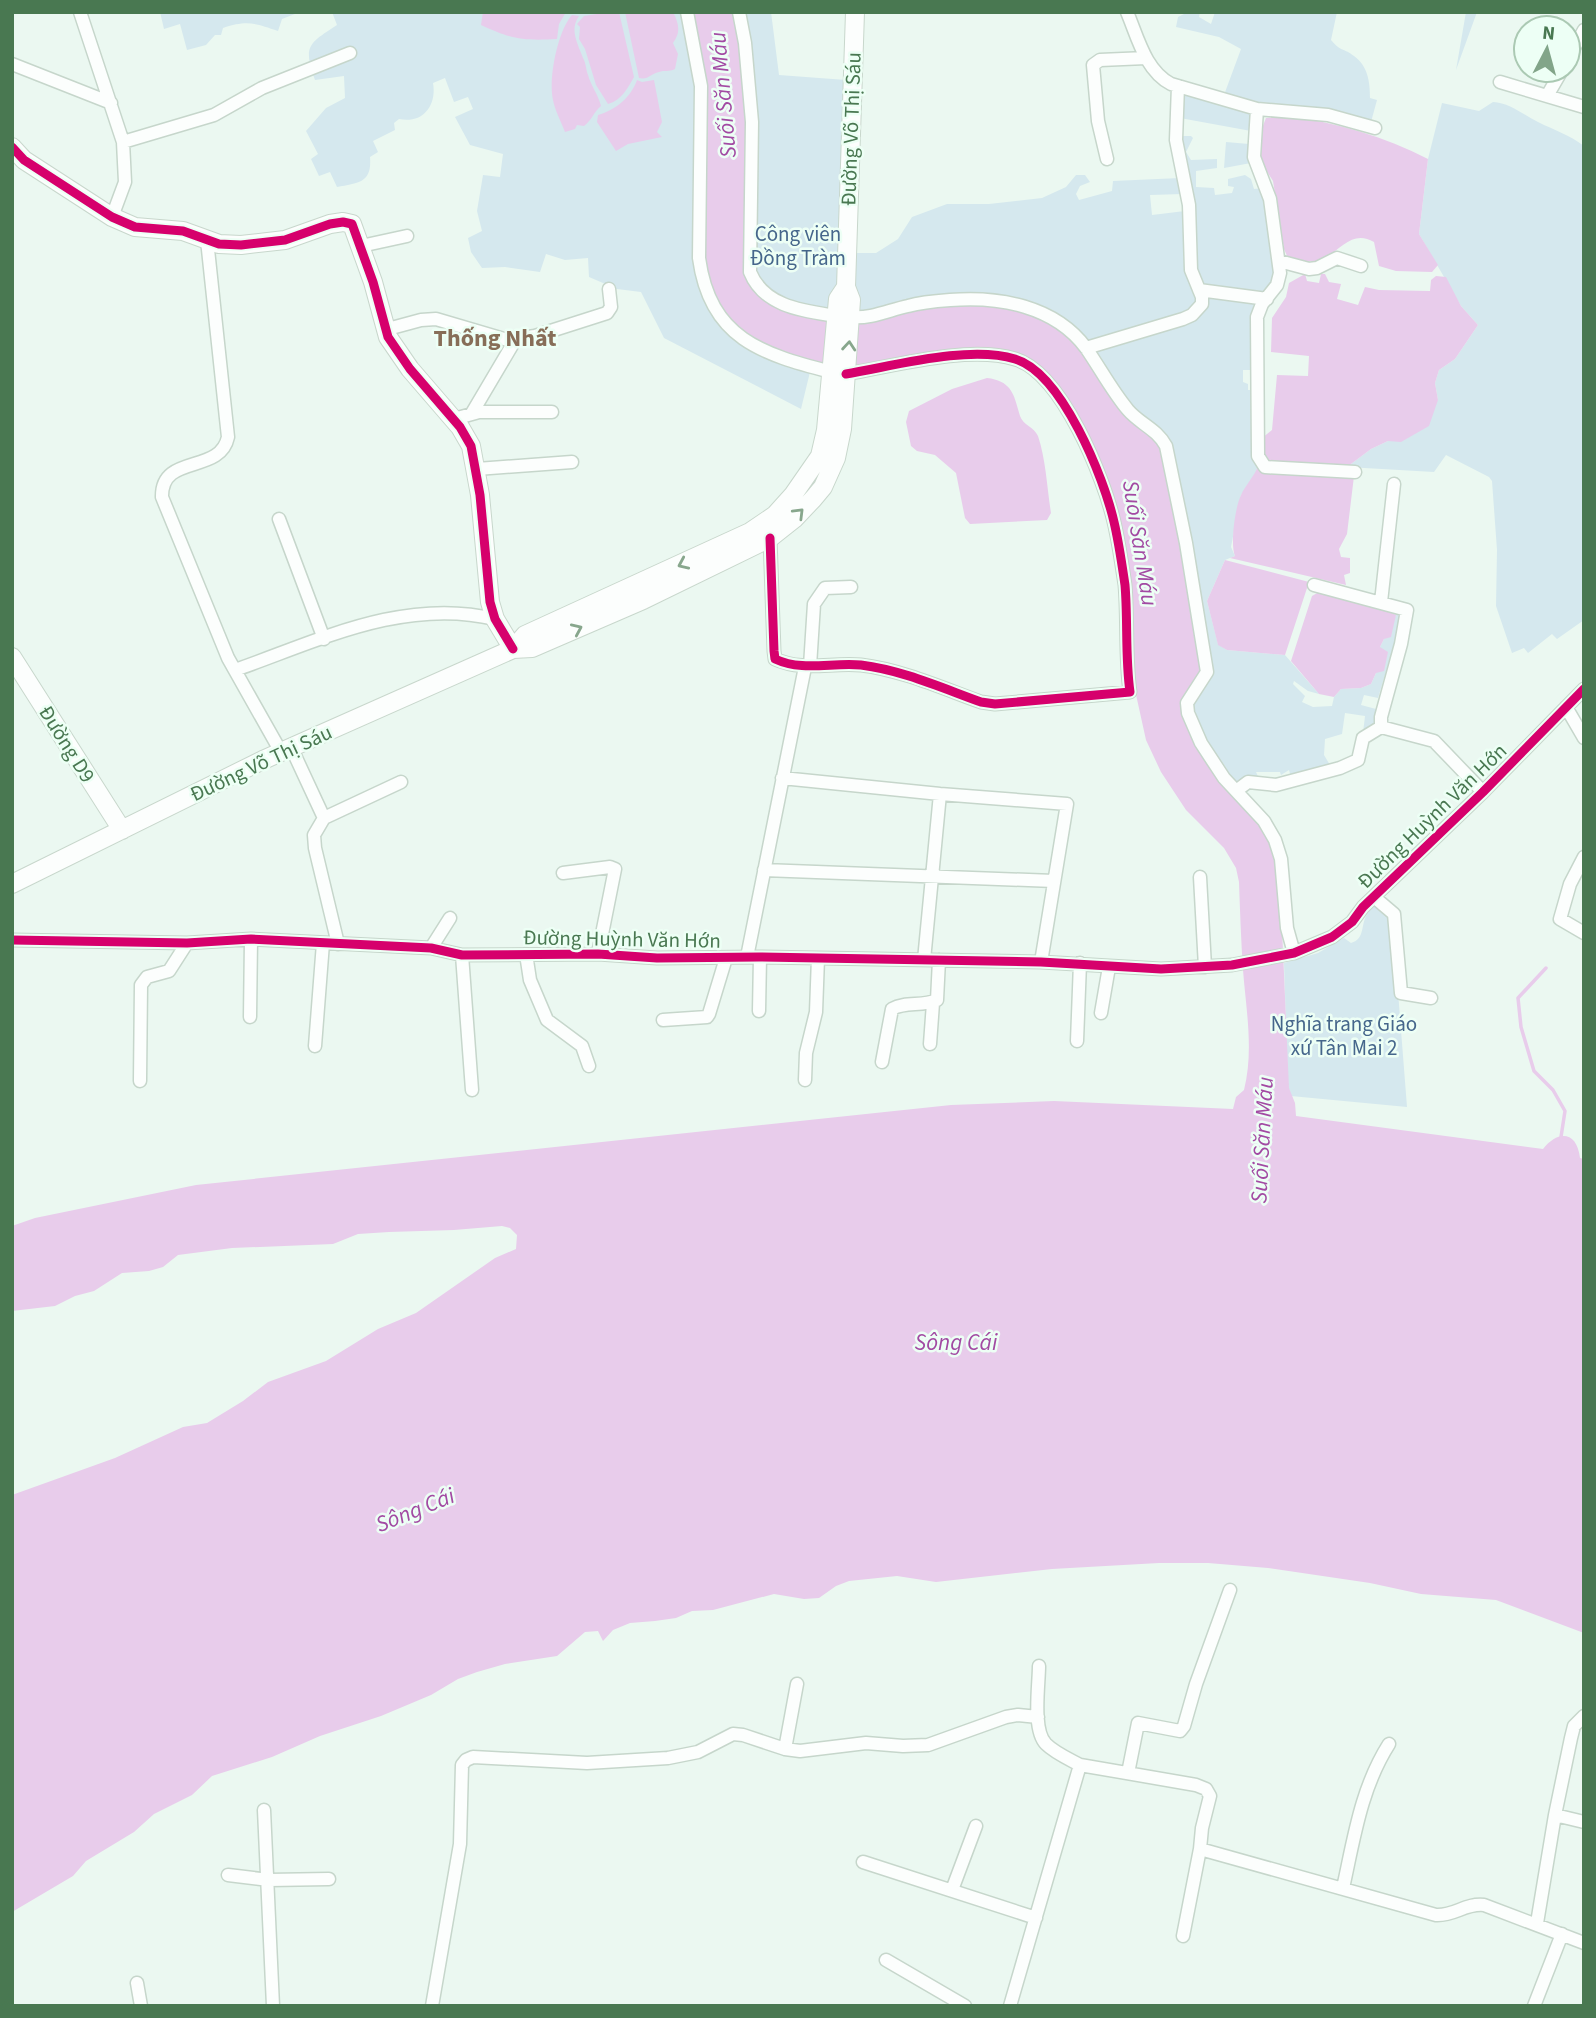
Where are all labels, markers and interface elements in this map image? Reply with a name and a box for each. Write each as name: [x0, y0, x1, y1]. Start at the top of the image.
north arrow: [1512, 14, 1582, 84]
text: N: [1541, 19, 1556, 48]
water label: Suối Săn Máu: [701, 30, 745, 160]
street label: Đường Võ Thị Sáu: [833, 52, 869, 206]
park label: Công viên Đồng Tràm: [750, 219, 846, 273]
district label: Thống Nhất: [434, 321, 556, 356]
one-way arrow: [841, 340, 856, 351]
water label: Suối Săn Máu: [1114, 478, 1166, 608]
one-way arrow: [791, 508, 804, 521]
one-way arrow: [678, 556, 690, 570]
one-way arrow: [570, 623, 582, 637]
street label: Đường D9: [32, 700, 102, 788]
street label: Đường Võ Thị Sáu: [185, 717, 337, 809]
street label: Đường Huỳnh Văn Hớn: [1351, 737, 1513, 895]
street label: Đường Huỳnh Văn Hớn: [523, 922, 721, 956]
park label: Nghĩa trang Giáo xứ Tân Mai 2: [1271, 1009, 1417, 1063]
water label: Suối Săn Máu: [1242, 1076, 1282, 1204]
water label: Sông Cái: [915, 1326, 998, 1359]
water label: Sông Cái: [370, 1479, 460, 1541]

